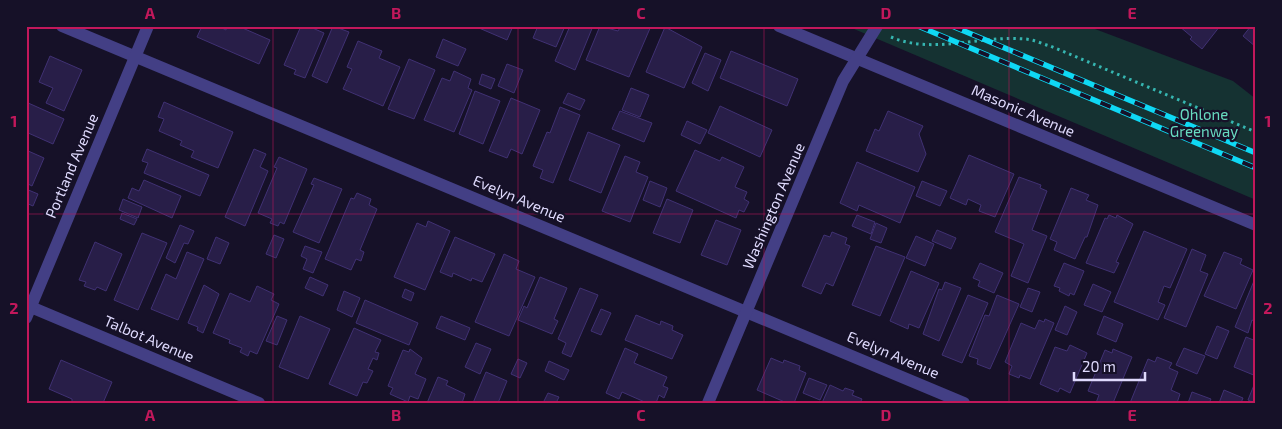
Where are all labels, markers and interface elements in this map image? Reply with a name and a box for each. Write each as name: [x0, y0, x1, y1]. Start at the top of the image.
text: A: [145, 3, 156, 22]
text: B: [391, 3, 401, 22]
text: C: [636, 3, 646, 22]
text: D: [881, 3, 892, 22]
text: E: [1127, 3, 1137, 22]
street label: Masonic Avenue: [969, 80, 1078, 140]
park label: Ohlone Greenway: [1170, 105, 1238, 140]
street label: Portland Avenue: [41, 110, 101, 221]
text: 1: [11, 111, 17, 130]
text: 1: [1265, 111, 1271, 130]
street label: Washington Avenue: [738, 140, 808, 272]
street label: Evelyn Avenue: [471, 171, 568, 226]
text: 2: [9, 298, 19, 317]
text: 2: [1263, 298, 1273, 317]
street label: Talbot Avenue: [102, 311, 197, 365]
street label: Evelyn Avenue: [845, 327, 942, 382]
scale bar: [1074, 349, 1146, 381]
text: 20 m: [1082, 357, 1116, 375]
text: A: [145, 405, 156, 424]
text: B: [391, 405, 401, 424]
text: C: [636, 405, 646, 424]
text: D: [881, 405, 892, 424]
text: E: [1127, 405, 1137, 424]

